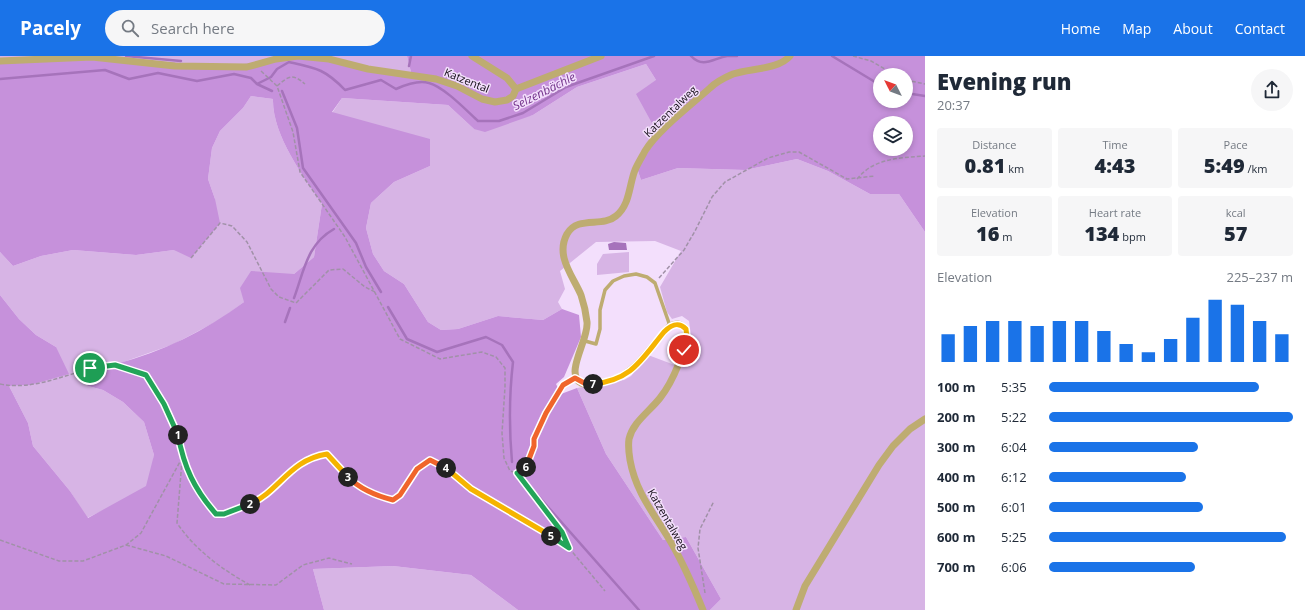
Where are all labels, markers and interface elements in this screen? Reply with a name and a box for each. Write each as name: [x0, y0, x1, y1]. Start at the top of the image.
search box: [105, 10, 385, 46]
text: Pacely: [20, 15, 81, 41]
icon: search: [119, 17, 141, 39]
text: Search here: [151, 18, 235, 38]
text: Home: [1061, 19, 1100, 38]
text: Map: [1122, 19, 1151, 38]
text: About: [1173, 19, 1213, 38]
text: Contact: [1235, 19, 1285, 38]
street label: Katzental: [442, 64, 492, 96]
text: Evening run: [937, 66, 1072, 96]
water label: Selzenbächle: [510, 68, 578, 114]
north arrow: [873, 68, 913, 108]
map controls: [873, 68, 913, 156]
button: share: [1251, 69, 1293, 111]
street label: Katzentalweg: [640, 82, 700, 140]
text: 20:37: [937, 96, 970, 114]
button: layers: [873, 116, 913, 156]
text: Distance: [972, 137, 1016, 152]
text: Time: [1102, 137, 1128, 152]
text: Pace: [1224, 137, 1248, 152]
text: 0.81: [964, 152, 1005, 179]
text: 4:43: [1095, 152, 1135, 179]
text: 5:49: [1204, 152, 1245, 179]
text: km: [1005, 161, 1024, 176]
text: /km: [1245, 161, 1268, 176]
text: Elevation: [971, 205, 1018, 220]
text: Heart rate: [1089, 205, 1141, 220]
text: kcal: [1226, 205, 1246, 220]
text: 16: [976, 220, 1000, 247]
text: 134: [1084, 220, 1119, 247]
text: 57: [1224, 220, 1247, 247]
text: m: [1000, 229, 1013, 244]
text: bpm: [1119, 229, 1146, 244]
text: Elevation: [937, 268, 992, 286]
text: 225–237 m: [1226, 268, 1293, 286]
pin: [667, 333, 701, 367]
icon: check: [673, 339, 695, 361]
pin: [73, 351, 107, 385]
icon: arrive: [79, 357, 101, 379]
pin: 7: [583, 374, 603, 394]
text: 7: [590, 376, 596, 391]
text: 100 m: [937, 378, 975, 396]
text: 5:35: [1001, 378, 1027, 396]
text: 200 m: [937, 408, 975, 426]
text: 5:22: [1001, 408, 1027, 426]
pin: 1: [168, 425, 188, 445]
text: 1: [175, 427, 181, 442]
text: 300 m: [937, 438, 975, 456]
text: 6:04: [1001, 438, 1027, 456]
pin: 6: [516, 457, 536, 477]
pin: 4: [436, 458, 456, 478]
text: 6: [523, 459, 529, 474]
text: 4: [443, 460, 449, 475]
pin: 3: [338, 467, 358, 487]
text: 400 m: [937, 468, 975, 486]
text: 6:12: [1001, 468, 1027, 486]
text: 3: [345, 469, 351, 484]
street label: Katzentalweg: [644, 486, 692, 552]
pin: 2: [240, 494, 260, 514]
text: 2: [247, 496, 253, 511]
text: 500 m: [937, 498, 975, 516]
text: 6:01: [1001, 498, 1027, 516]
pin: 5: [541, 526, 561, 546]
text: 5: [548, 528, 554, 543]
text: 600 m: [937, 528, 975, 546]
text: 5:25: [1001, 528, 1027, 546]
text: 700 m: [937, 558, 975, 576]
text: 6:06: [1001, 558, 1027, 576]

